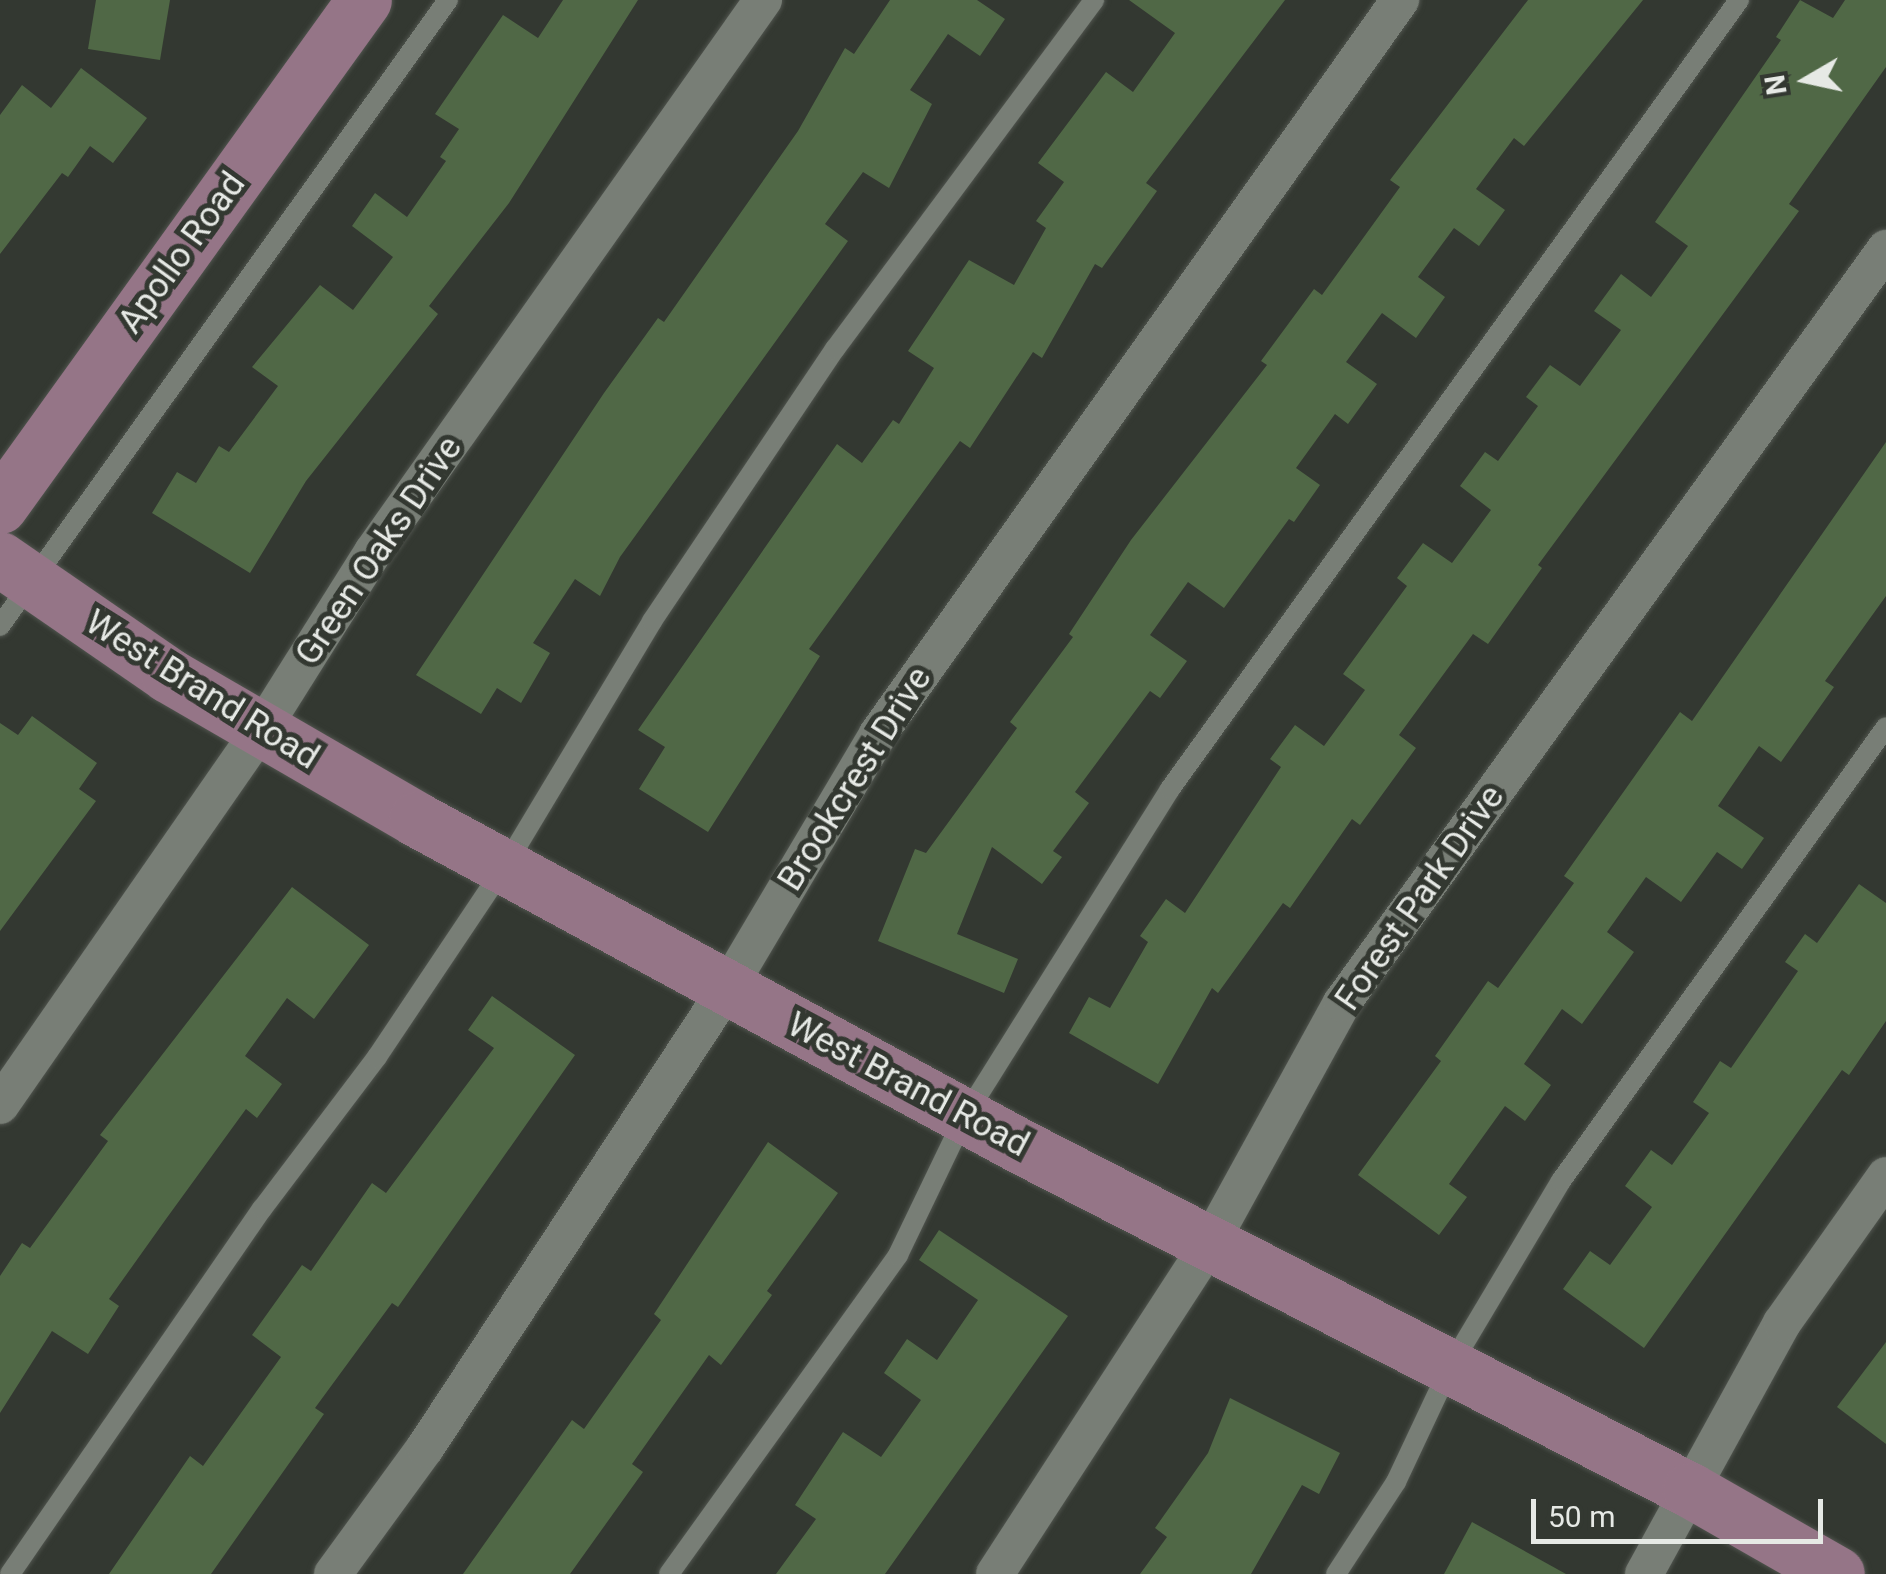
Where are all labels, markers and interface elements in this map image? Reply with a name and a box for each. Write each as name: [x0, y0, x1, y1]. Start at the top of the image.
north arrow: [1756, 30, 1856, 130]
text: N: [1758, 72, 1794, 97]
street label: Apollo Road: [110, 164, 254, 342]
street label: Green Oaks Drive: [287, 429, 471, 673]
street label: West Brand Road: [78, 601, 326, 779]
street label: Brookcrest Drive: [769, 659, 941, 899]
street label: Forest Park Drive: [1327, 777, 1513, 1019]
street label: West Brand Road: [780, 1004, 1036, 1166]
scale bar: [1536, 1479, 1828, 1541]
text: 50 m: [1548, 1499, 1615, 1534]

